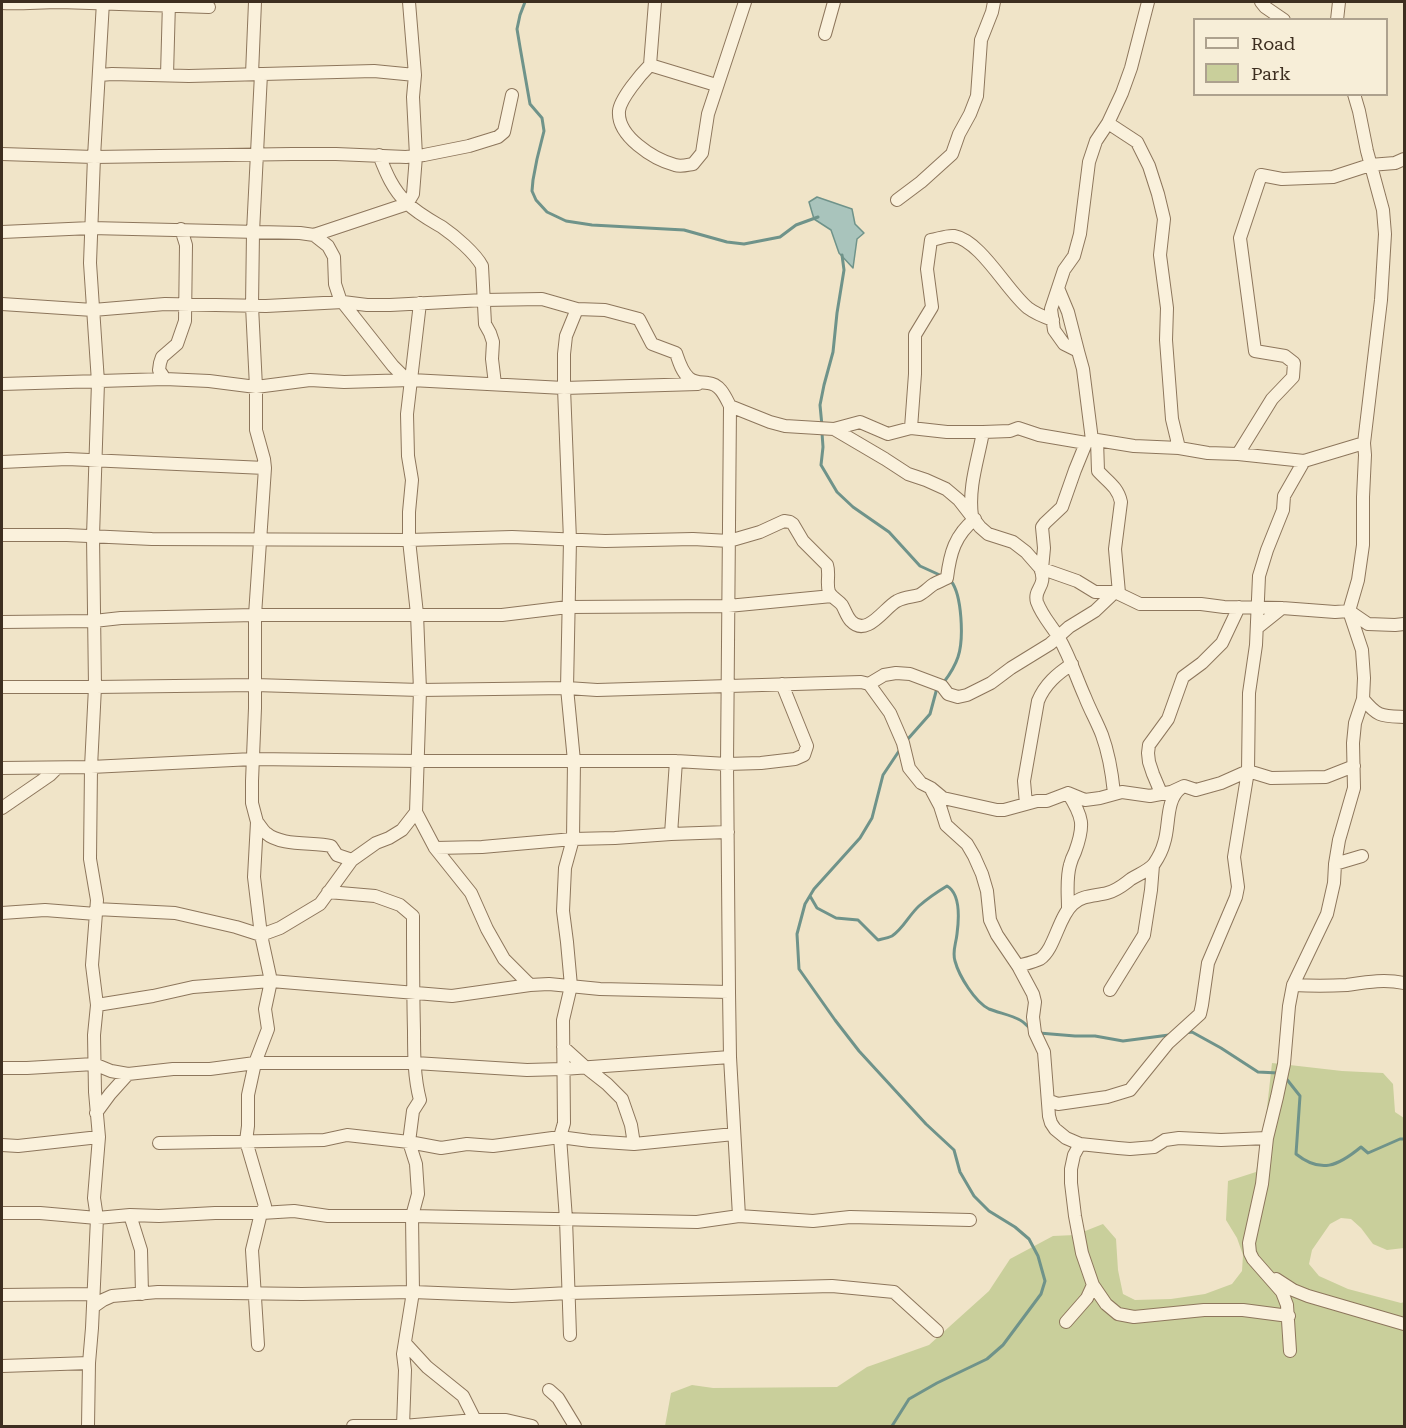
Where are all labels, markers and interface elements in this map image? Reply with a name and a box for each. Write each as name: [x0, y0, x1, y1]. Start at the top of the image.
legend: [1193, 18, 1388, 96]
text: Road: [1251, 33, 1295, 54]
text: Park: [1251, 63, 1291, 84]

